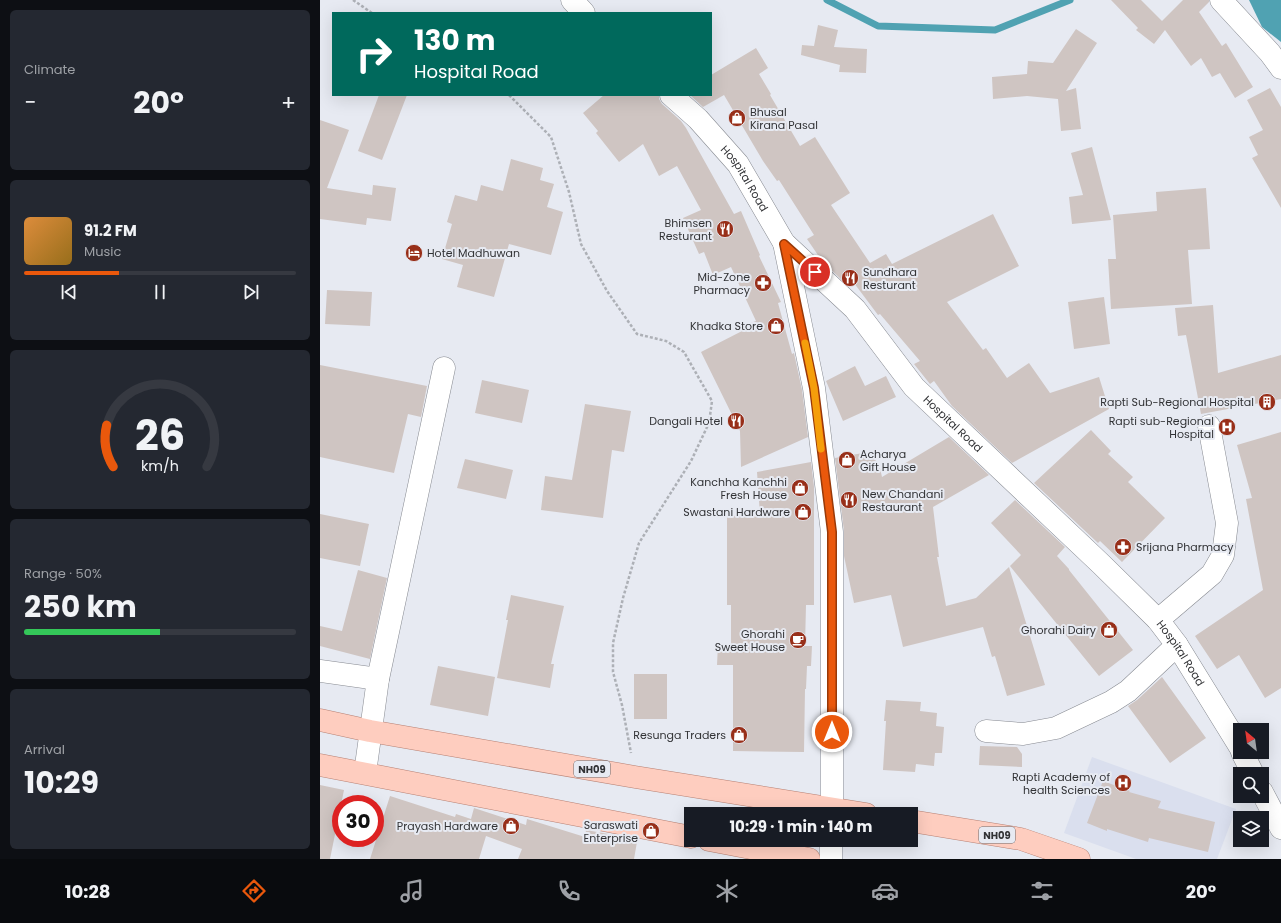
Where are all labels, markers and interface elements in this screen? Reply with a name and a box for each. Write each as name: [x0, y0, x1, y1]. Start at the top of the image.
text: 130 m: [414, 21, 495, 60]
icon: right: [348, 28, 400, 80]
text: Hospital Road: [414, 59, 539, 84]
text: Climate: [24, 60, 75, 79]
text: 20°: [133, 81, 184, 124]
text: −: [24, 87, 36, 118]
text: +: [281, 87, 296, 118]
place label: Bhusal Kirana Pasal: [750, 104, 818, 133]
shop icon: Bhusal Kirana Pasal: [727, 108, 747, 128]
street label: Hospital Road: [717, 142, 772, 215]
place label: Bhimsen Resturant: [659, 215, 712, 244]
restaurant icon: Bhimsen Resturant: [715, 219, 735, 239]
text: 91.2 FM: [84, 220, 137, 241]
text: Music: [84, 242, 121, 261]
hotel icon: Hotel Madhuwan: [404, 243, 424, 263]
place label: Hotel Madhuwan: [427, 245, 520, 261]
pin: [798, 255, 832, 289]
icon: arrive: [804, 261, 826, 283]
place label: Sundhara Resturant: [863, 264, 917, 293]
restaurant icon: Sundhara Resturant: [840, 268, 860, 288]
place label: Mid-Zone Pharmacy: [693, 269, 751, 298]
pharmacy icon: Mid-Zone Pharmacy: [753, 273, 773, 293]
icon: previous: [58, 281, 80, 303]
icon: pause: [149, 281, 171, 303]
icon: next: [240, 281, 262, 303]
shop icon: Khadka Store: [766, 316, 786, 336]
place label: Khadka Store: [690, 318, 763, 334]
street label: Hospital Road: [920, 392, 986, 456]
building icon: Rapti Sub-Regional Hospital: [1257, 392, 1277, 412]
place label: Rapti Sub-Regional Hospital: [1100, 394, 1254, 410]
text: 26: [135, 406, 185, 465]
restaurant icon: Dangali Hotel: [726, 411, 746, 431]
place label: Dangali Hotel: [649, 413, 723, 429]
place label: Rapti sub-Regional Hospital: [1109, 413, 1214, 442]
hospital icon: Rapti sub-Regional Hospital: [1217, 417, 1237, 437]
place label: Acharya Gift House: [860, 446, 916, 475]
shop icon: Acharya Gift House: [837, 450, 857, 470]
text: km/h: [141, 456, 179, 476]
place label: Kanchha Kanchhi Fresh House: [690, 474, 787, 503]
shop icon: Kanchha Kanchhi Fresh House: [790, 478, 810, 498]
place label: New Chandani Restaurant: [862, 486, 943, 515]
restaurant icon: New Chandani Restaurant: [839, 490, 859, 510]
shop icon: Swastani Hardware: [793, 502, 813, 522]
place label: Swastani Hardware: [683, 504, 790, 520]
pharmacy icon: Srijana Pharmacy: [1113, 537, 1133, 557]
place label: Srijana Pharmacy: [1136, 539, 1234, 555]
text: Range · 50%: [24, 564, 102, 583]
text: 250 km: [24, 585, 137, 628]
street label: Hospital Road: [1153, 617, 1208, 689]
shop icon: Ghorahi Dairy: [1099, 620, 1119, 640]
place label: Ghorahi Dairy: [1021, 622, 1097, 638]
place label: Ghorahi Sweet House: [715, 626, 785, 655]
cafe icon: Ghorahi Sweet House: [788, 630, 808, 650]
position arrow: [811, 711, 853, 753]
north arrow: [1233, 723, 1269, 759]
map controls: [1233, 723, 1269, 847]
shop icon: Resunga Traders: [729, 725, 749, 745]
place label: Resunga Traders: [633, 727, 726, 743]
text: Arrival: [24, 740, 65, 759]
text: 10:29: [24, 761, 99, 804]
road number: NH09: [574, 761, 610, 777]
button: search: [1233, 767, 1269, 803]
place label: Rapti Academy of health Sciences: [1012, 769, 1110, 798]
hospital icon: Rapti Academy of health Sciences: [1113, 773, 1133, 793]
speed limit sign: 30: [332, 795, 384, 847]
button: layers: [1233, 811, 1269, 847]
shop icon: Prayash Hardware: [501, 816, 521, 836]
text: 10:29 · 1 min · 140 m: [729, 816, 873, 837]
place label: Saraswati Enterprise: [584, 817, 638, 846]
place label: Prayash Hardware: [397, 818, 498, 834]
shop icon: Saraswati Enterprise: [641, 821, 661, 841]
road number: NH09: [979, 827, 1015, 843]
icon: directions: [240, 877, 268, 905]
icon: music: [398, 877, 426, 905]
icon: phone: [555, 877, 583, 905]
icon: climate: [713, 877, 741, 905]
icon: car: [871, 877, 899, 905]
icon: filters: [1028, 877, 1056, 905]
text: 10:28: [65, 879, 110, 904]
text: 20°: [1186, 879, 1216, 904]

